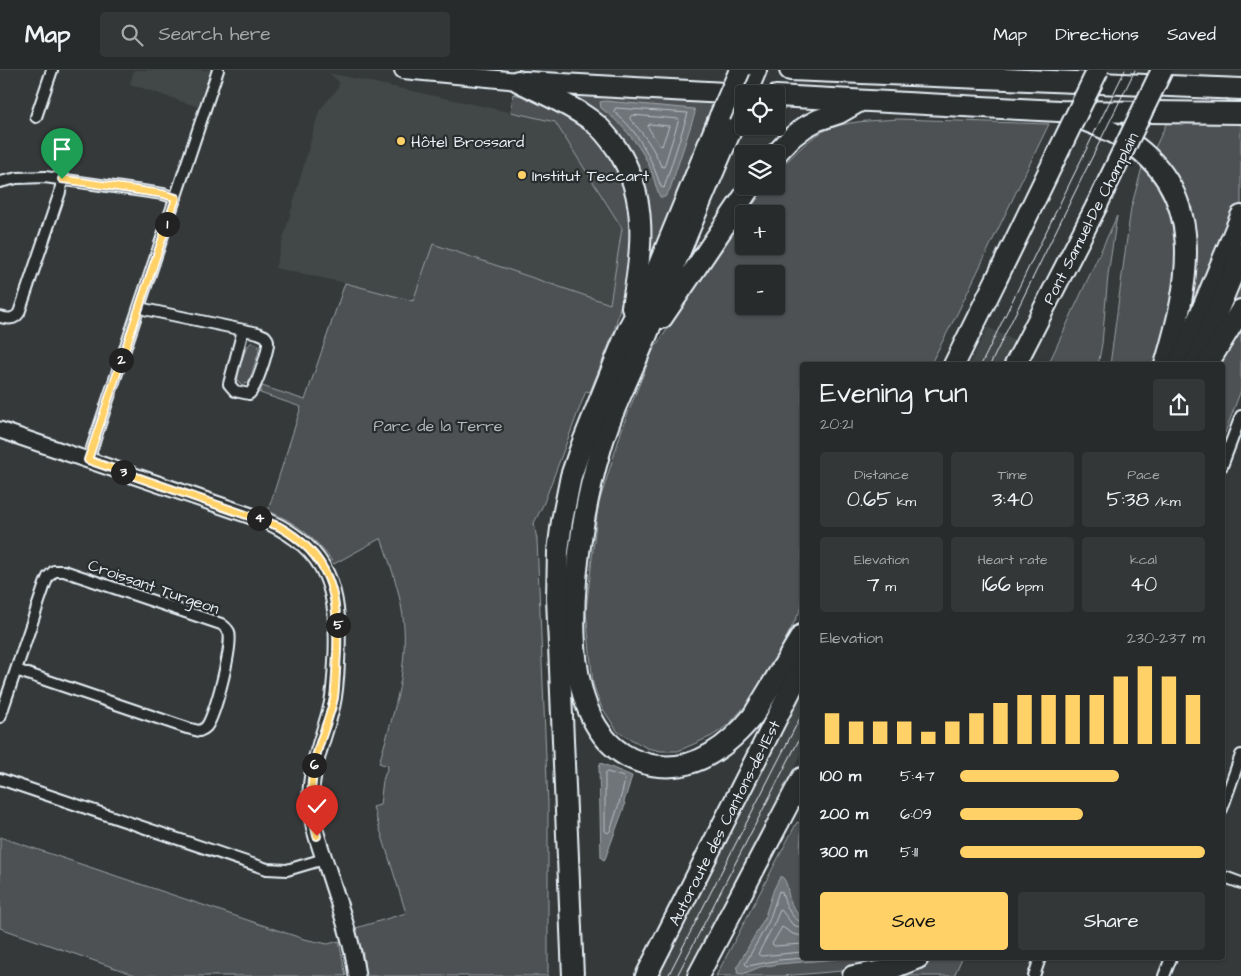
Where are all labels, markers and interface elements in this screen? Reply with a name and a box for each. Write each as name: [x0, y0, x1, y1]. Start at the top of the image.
search box: [100, 12, 450, 57]
text: Map: [25, 18, 70, 52]
icon: search: [118, 21, 146, 49]
text: Search here: [158, 21, 271, 48]
text: Map: [993, 22, 1027, 47]
text: Directions: [1055, 22, 1139, 47]
text: Saved: [1167, 22, 1216, 47]
map controls: [735, 85, 785, 315]
button: locate: [735, 85, 785, 135]
pin: [41, 128, 83, 179]
street label: Pont Samuel-De Champlain: [1038, 129, 1144, 308]
place label: Hôtel Brossard: [411, 131, 524, 153]
icon: arrive: [48, 135, 76, 163]
marker: Hôtel Brossard: [395, 135, 407, 147]
button: layers: [735, 145, 785, 195]
place label: Institut Teccart: [532, 165, 650, 187]
marker: Institut Teccart: [516, 169, 528, 181]
button: +: [735, 205, 785, 255]
pin: 1: [154, 212, 180, 236]
text: 1: [167, 214, 168, 234]
button: −: [735, 265, 785, 315]
pin: 2: [108, 348, 134, 372]
text: 2: [117, 350, 126, 370]
text: Evening run: [820, 374, 968, 413]
button: share: [1153, 379, 1205, 431]
text: 20:21: [820, 413, 853, 435]
park label: Parc de la Terre: [374, 415, 503, 437]
pin: 3: [110, 460, 136, 484]
text: 3: [120, 462, 127, 482]
text: Distance: [854, 465, 909, 485]
text: Time: [998, 465, 1027, 485]
text: Pace: [1127, 465, 1160, 485]
text: 0.65: [847, 485, 891, 514]
text: 3:40: [992, 485, 1033, 514]
text: 5:38: [1106, 485, 1149, 514]
text: km: [891, 492, 916, 512]
text: /km: [1149, 492, 1181, 512]
pin: 4: [246, 506, 272, 530]
text: 4: [255, 508, 264, 528]
text: Elevation: [854, 550, 909, 570]
text: Heart rate: [977, 550, 1048, 570]
text: kcal: [1130, 550, 1157, 570]
street label: Croissant Turgeon: [85, 554, 222, 621]
text: 7: [867, 570, 880, 599]
text: 166: [982, 570, 1011, 599]
text: 40: [1130, 570, 1157, 599]
text: m: [880, 577, 896, 597]
text: bpm: [1011, 577, 1043, 597]
pin: 5: [326, 612, 350, 638]
text: 5: [334, 615, 343, 635]
text: Elevation: [820, 627, 883, 649]
text: 230–237 m: [1127, 627, 1205, 649]
street label: Autoroute des Cantons-de-l'Est: [663, 716, 786, 929]
pin: 6: [302, 752, 326, 778]
text: 6: [310, 755, 319, 775]
text: 100 m: [820, 765, 861, 787]
text: 5:47: [900, 765, 935, 787]
pin: [296, 785, 338, 836]
icon: check: [303, 792, 331, 820]
text: 200 m: [820, 803, 868, 825]
text: 6:09: [900, 803, 932, 825]
text: 300 m: [820, 841, 867, 863]
text: 5:11: [900, 841, 918, 863]
button: Save: [820, 892, 1008, 950]
button: Share: [1018, 892, 1205, 950]

